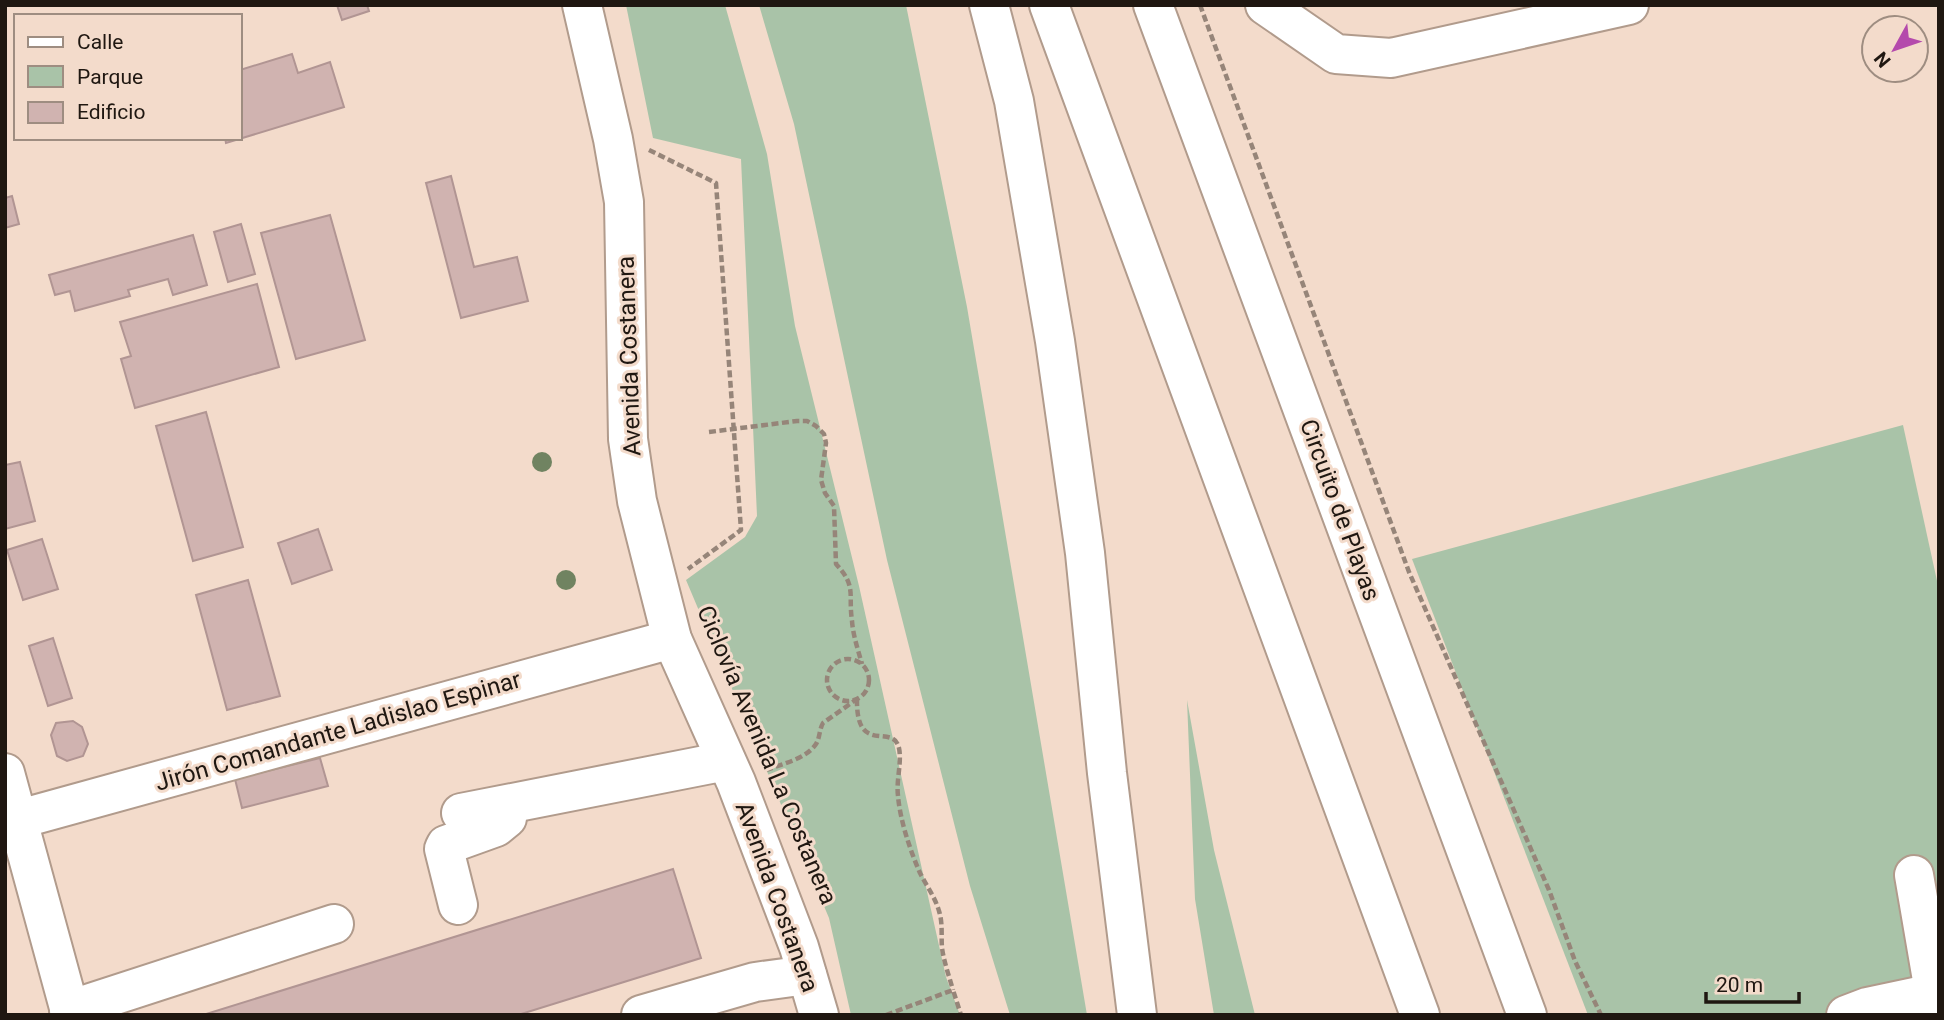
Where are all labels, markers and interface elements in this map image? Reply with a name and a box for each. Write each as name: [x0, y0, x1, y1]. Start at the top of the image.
legend: [14, 14, 242, 140]
north arrow: [1860, 14, 1930, 84]
text: Calle: [77, 30, 123, 54]
text: N: [1869, 47, 1895, 72]
text: Parque: [77, 65, 143, 89]
text: Edificio: [77, 100, 145, 124]
street label: Avenida Costanera: [612, 255, 646, 457]
street label: Circuito de Playas: [1294, 415, 1386, 605]
street label: Ciclovía Avenida La Costanera: [691, 601, 843, 909]
street label: Jirón Comandante Ladislao Espinar: [152, 665, 524, 797]
street label: Avenida Costanera: [730, 798, 824, 996]
scale bar: [1706, 960, 1799, 1004]
text: 20 m: [1716, 973, 1763, 997]

